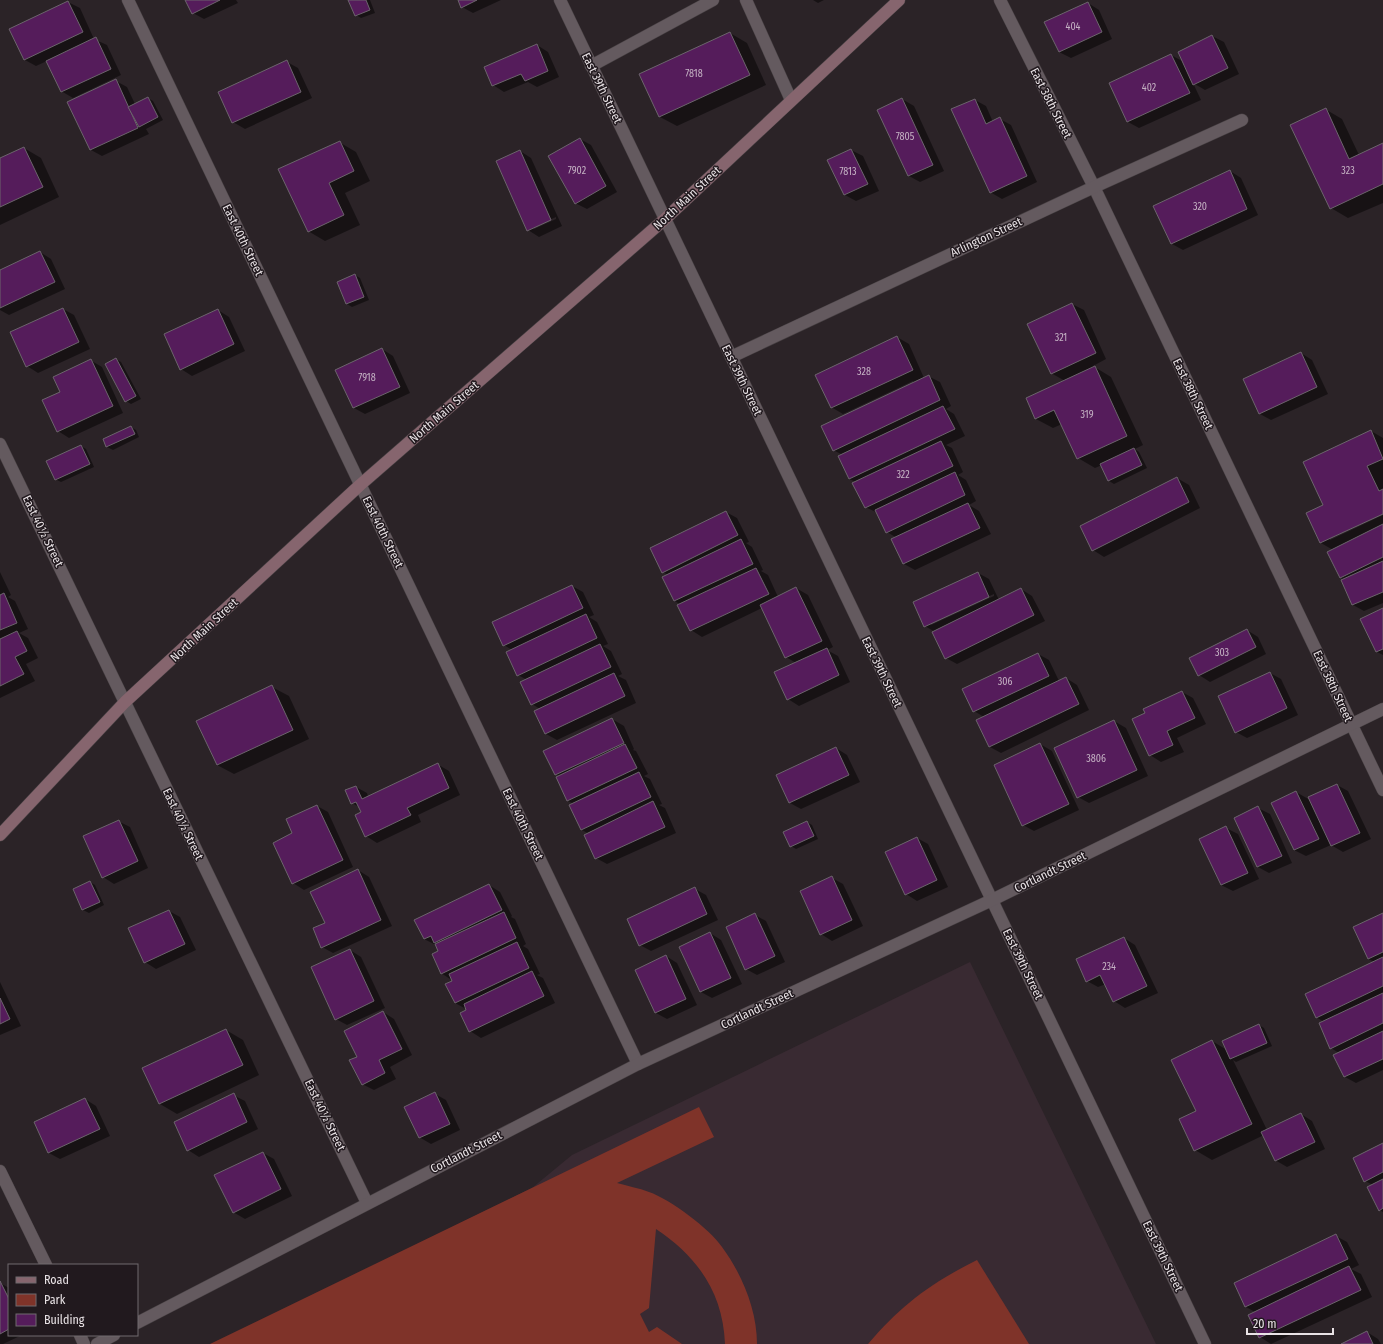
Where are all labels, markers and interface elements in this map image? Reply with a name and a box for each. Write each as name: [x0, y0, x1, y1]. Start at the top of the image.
house number: 404: [1066, 21, 1081, 33]
street label: East 39th Street: [579, 50, 625, 126]
street label: East 38th Street: [1027, 65, 1075, 141]
house number: 7818: [685, 68, 703, 80]
house number: 402: [1142, 82, 1157, 94]
house number: 7805: [896, 131, 915, 143]
street label: North Main Street: [650, 163, 724, 233]
house number: 7902: [568, 165, 587, 177]
house number: 323: [1341, 165, 1355, 177]
house number: 7813: [839, 166, 857, 178]
house number: 320: [1193, 201, 1207, 213]
street label: East 40th Street: [220, 202, 266, 278]
street label: Arlington Street: [948, 214, 1024, 260]
house number: 321: [1055, 332, 1067, 344]
street label: East 39th Street: [719, 342, 765, 418]
street label: East 38th Street: [1170, 356, 1216, 432]
house number: 328: [857, 366, 871, 378]
house number: 7918: [358, 372, 376, 384]
street label: North Main Street: [407, 378, 481, 446]
house number: 319: [1080, 409, 1094, 421]
house number: 322: [896, 469, 910, 481]
street label: East 40½ Street: [20, 493, 66, 569]
street label: East 40th Street: [360, 494, 406, 570]
street label: North Main Street: [167, 595, 241, 665]
street label: East 39th Street: [859, 634, 905, 710]
house number: 303: [1215, 647, 1230, 659]
street label: East 38th Street: [1310, 648, 1356, 724]
house number: 306: [998, 676, 1012, 688]
house number: 3806: [1086, 753, 1106, 765]
street label: East 40½ Street: [160, 786, 206, 862]
street label: East 40th Street: [500, 786, 546, 862]
street label: Cortlandt Street: [1012, 849, 1088, 895]
street label: East 39th Street: [1000, 926, 1046, 1002]
house number: 234: [1102, 961, 1116, 973]
street label: Cortlandt Street: [719, 986, 795, 1032]
street label: East 40½ Street: [302, 1077, 348, 1153]
street label: Cortlandt Street: [428, 1128, 504, 1176]
street label: East 39th Street: [1140, 1218, 1186, 1294]
legend: [8, 1264, 138, 1336]
text: Road: [44, 1273, 69, 1287]
text: Park: [44, 1293, 66, 1307]
scale bar: [1247, 1310, 1333, 1336]
text: Building: [44, 1313, 85, 1327]
text: 20 m: [1253, 1317, 1277, 1331]

